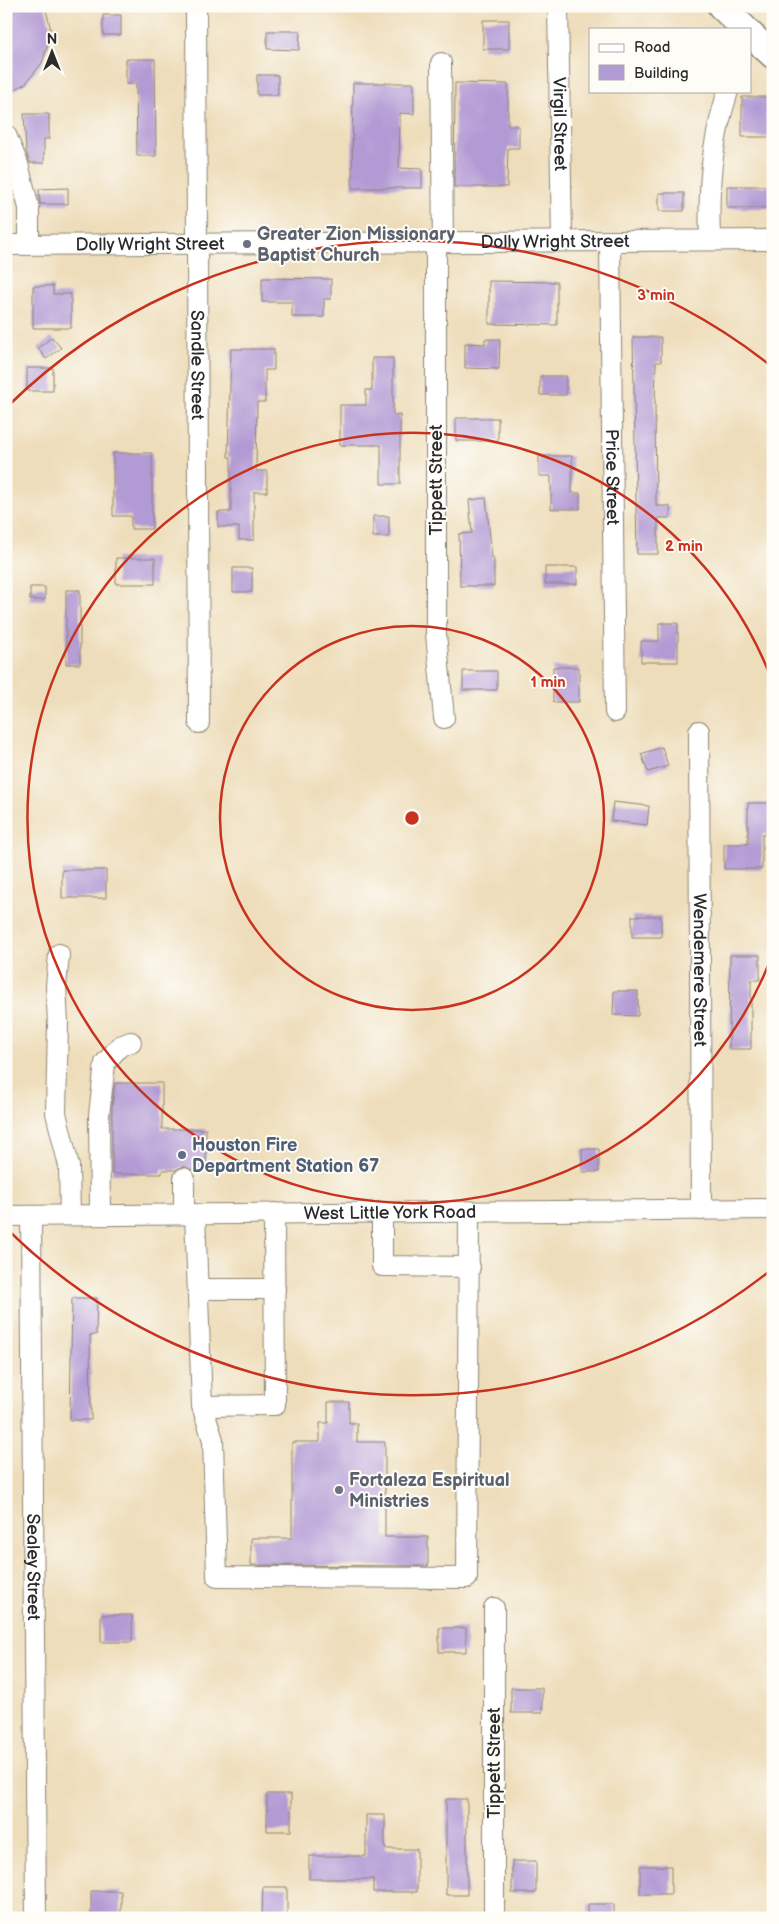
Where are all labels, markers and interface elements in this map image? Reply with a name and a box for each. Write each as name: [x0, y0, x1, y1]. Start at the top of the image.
north arrow: [28, 28, 78, 78]
legend: [589, 28, 752, 92]
text: N: [47, 31, 57, 48]
text: Road: [634, 38, 670, 57]
text: Building: [634, 64, 689, 83]
street label: Virgil Street: [549, 77, 571, 172]
place label: Greater Zion Missionary Baptist Church: [257, 224, 456, 266]
street label: Dolly Wright Street: [480, 230, 630, 252]
street label: Dolly Wright Street: [75, 233, 225, 255]
marker: Greater Zion Missionary Baptist Church: [241, 238, 253, 250]
text: 3 min: [637, 286, 675, 305]
street label: Sandle Street: [187, 310, 208, 421]
street label: Tippett Street: [426, 424, 447, 535]
street label: Price Street: [601, 429, 624, 526]
text: 2 min: [665, 537, 703, 556]
text: 1 min: [530, 673, 566, 692]
centre of rings: [403, 809, 421, 827]
street label: Wendemere Street: [689, 893, 711, 1047]
place label: Houston Fire Department Station 67: [192, 1135, 379, 1177]
marker: Houston Fire Department Station 67: [176, 1149, 188, 1161]
street label: West Little York Road: [304, 1201, 476, 1224]
place label: Fortaleza Espiritual Ministries: [349, 1470, 510, 1512]
marker: Fortaleza Espiritual Ministries: [333, 1484, 345, 1496]
street label: Sealey Street: [23, 1513, 44, 1621]
street label: Tippett Street: [484, 1707, 505, 1818]

